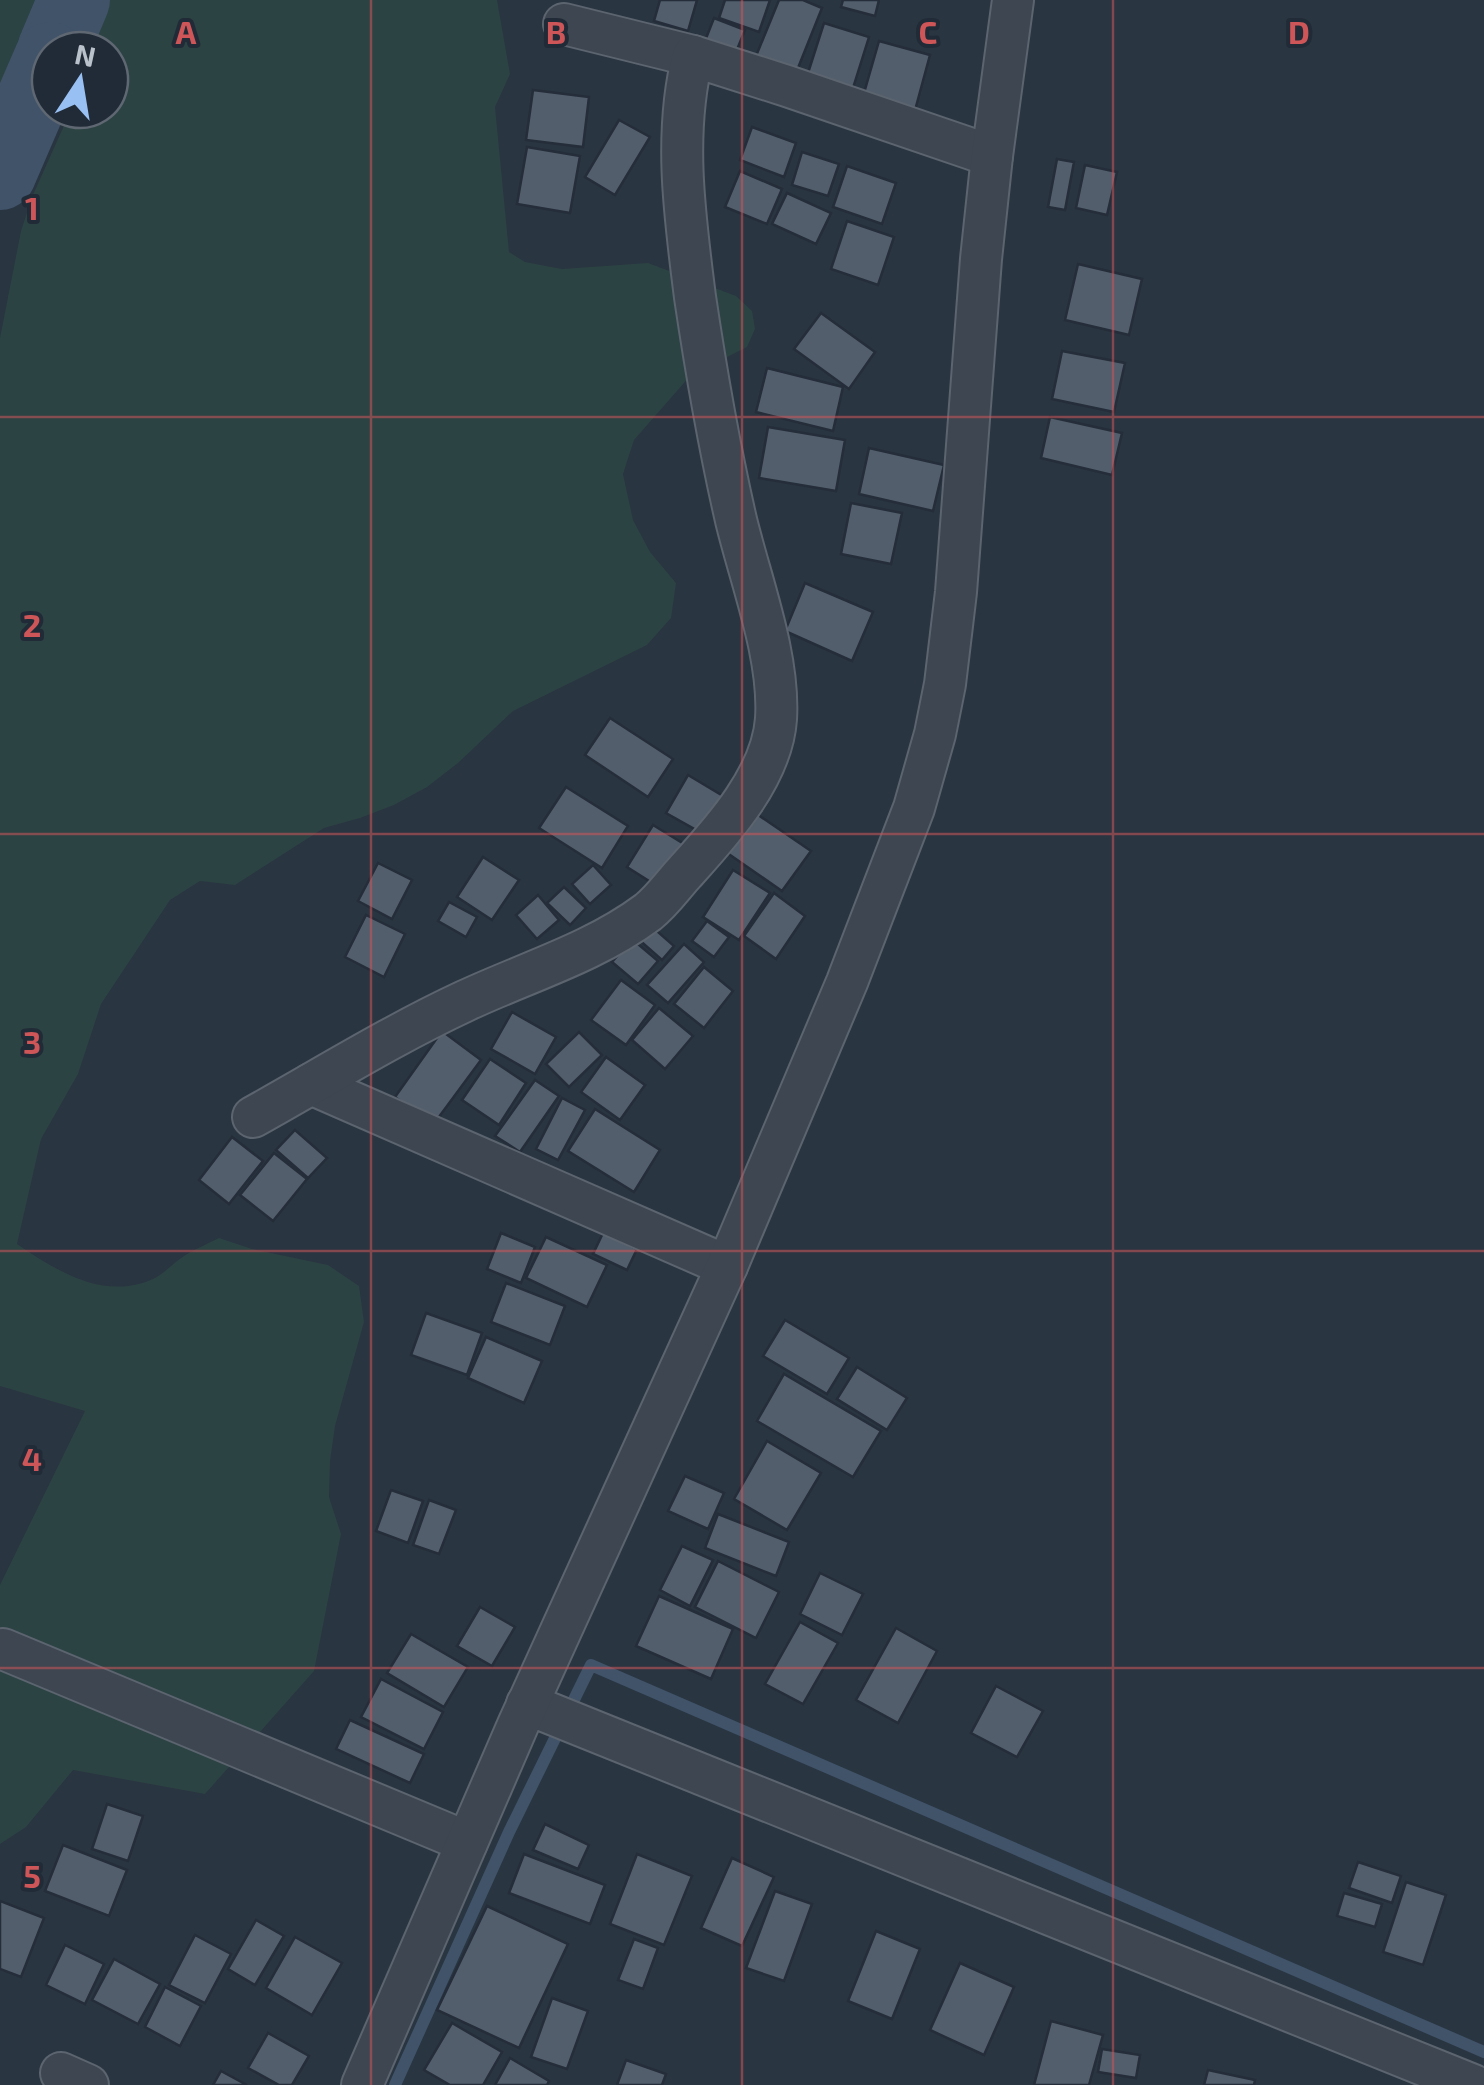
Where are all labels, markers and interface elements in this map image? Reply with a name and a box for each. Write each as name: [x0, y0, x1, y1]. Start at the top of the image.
text: A: [176, 12, 197, 50]
text: B: [546, 12, 566, 50]
text: C: [919, 12, 937, 50]
text: D: [1288, 12, 1310, 50]
north arrow: [30, 30, 130, 130]
text: N: [72, 36, 99, 73]
text: 1: [25, 188, 39, 226]
text: 2: [23, 605, 41, 643]
text: 3: [23, 1022, 41, 1060]
text: 4: [22, 1439, 42, 1477]
text: 5: [23, 1856, 41, 1894]

